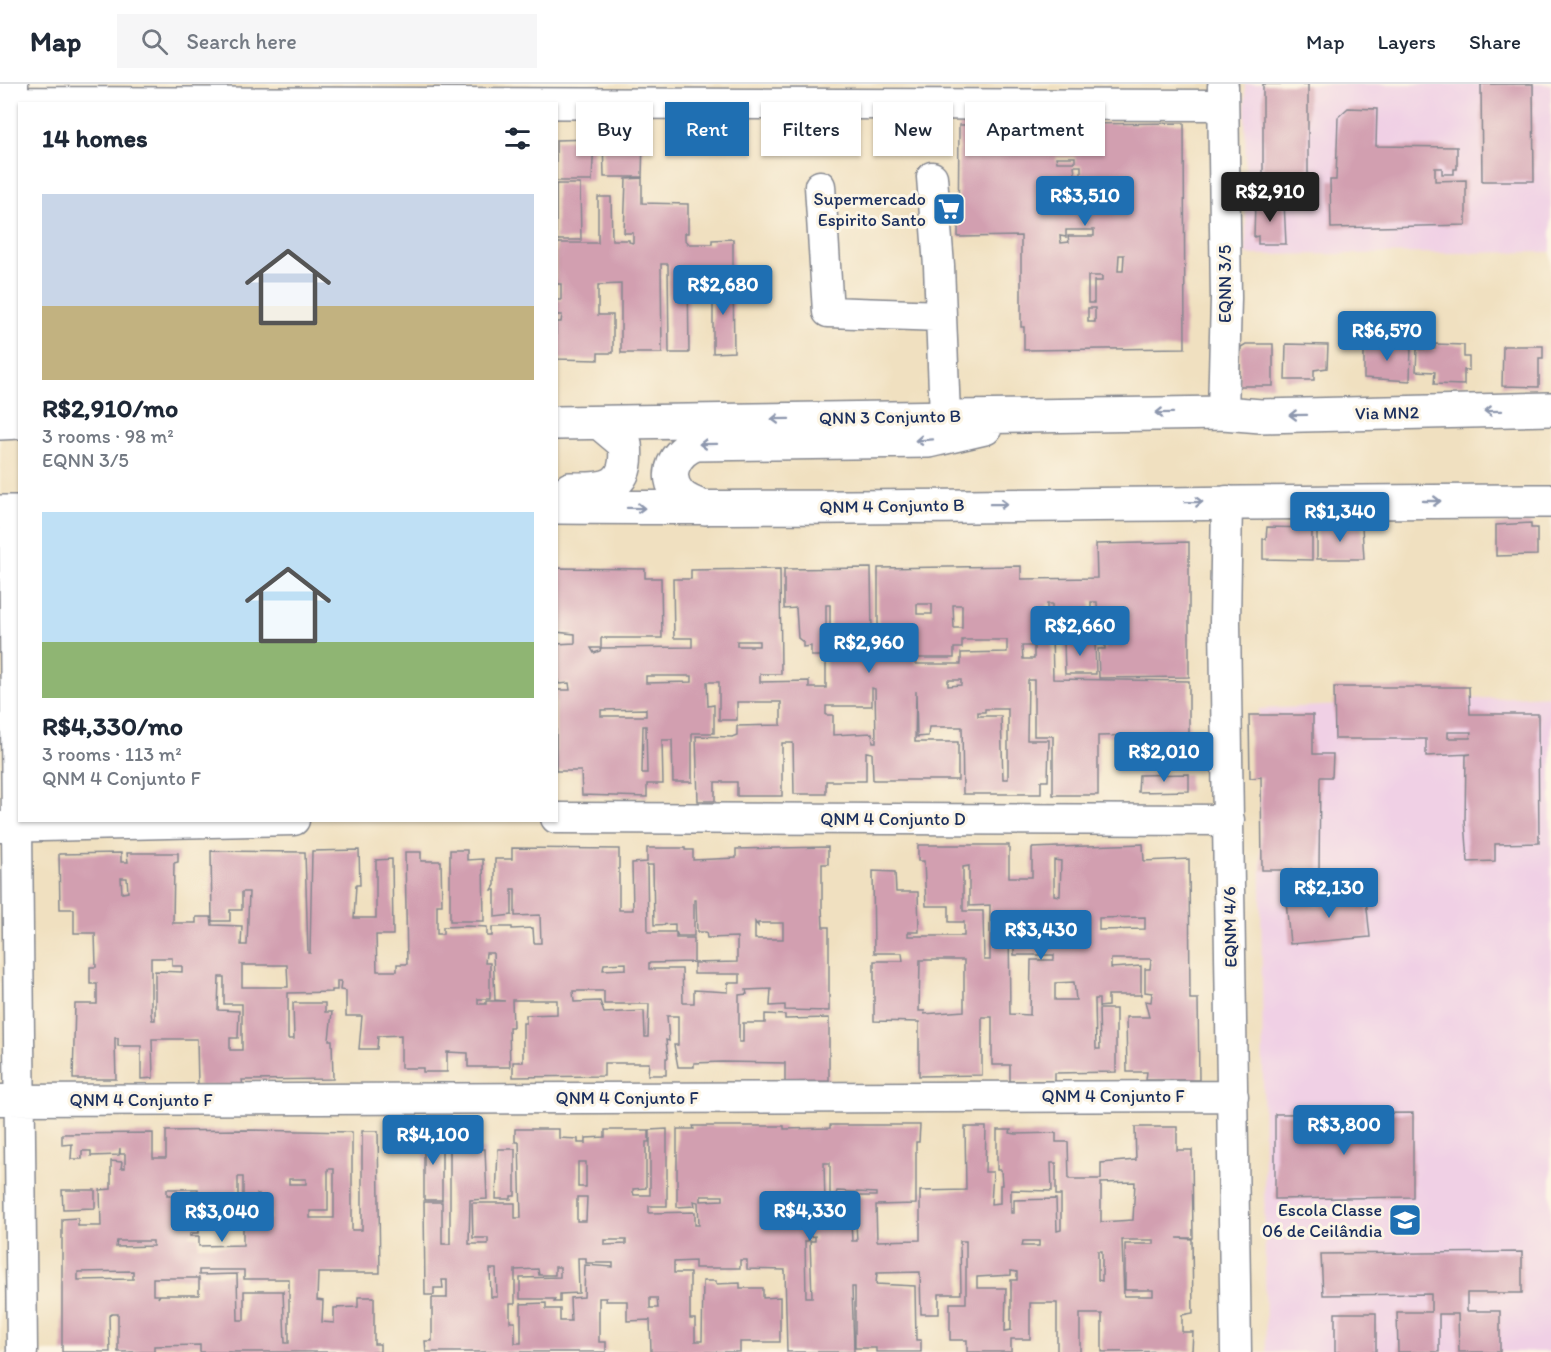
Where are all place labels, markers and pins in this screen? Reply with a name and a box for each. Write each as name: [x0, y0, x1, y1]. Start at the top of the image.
pin: R$2,910: [1215, 172, 1325, 223]
pin: R$3,510: [1030, 176, 1140, 227]
place label: Supermercado Espirito Santo: [814, 188, 926, 231]
supermarket icon: Supermercado Espirito Santo: [931, 191, 967, 227]
pin: R$2,680: [668, 265, 778, 316]
pin: R$6,570: [1332, 311, 1442, 362]
pin: R$1,340: [1285, 492, 1395, 543]
pin: R$2,660: [1025, 606, 1135, 657]
pin: R$2,960: [814, 623, 924, 674]
pin: R$2,010: [1109, 732, 1219, 783]
pin: R$2,130: [1274, 868, 1384, 919]
pin: R$3,430: [986, 910, 1096, 961]
pin: R$3,800: [1289, 1105, 1399, 1156]
pin: R$4,100: [378, 1115, 488, 1166]
pin: R$4,330: [755, 1191, 865, 1242]
pin: R$3,040: [167, 1192, 277, 1243]
place label: Escola Classe 06 de Ceilândia: [1262, 1199, 1382, 1242]
school or university icon: Escola Classe 06 de Ceilândia: [1387, 1202, 1423, 1238]

